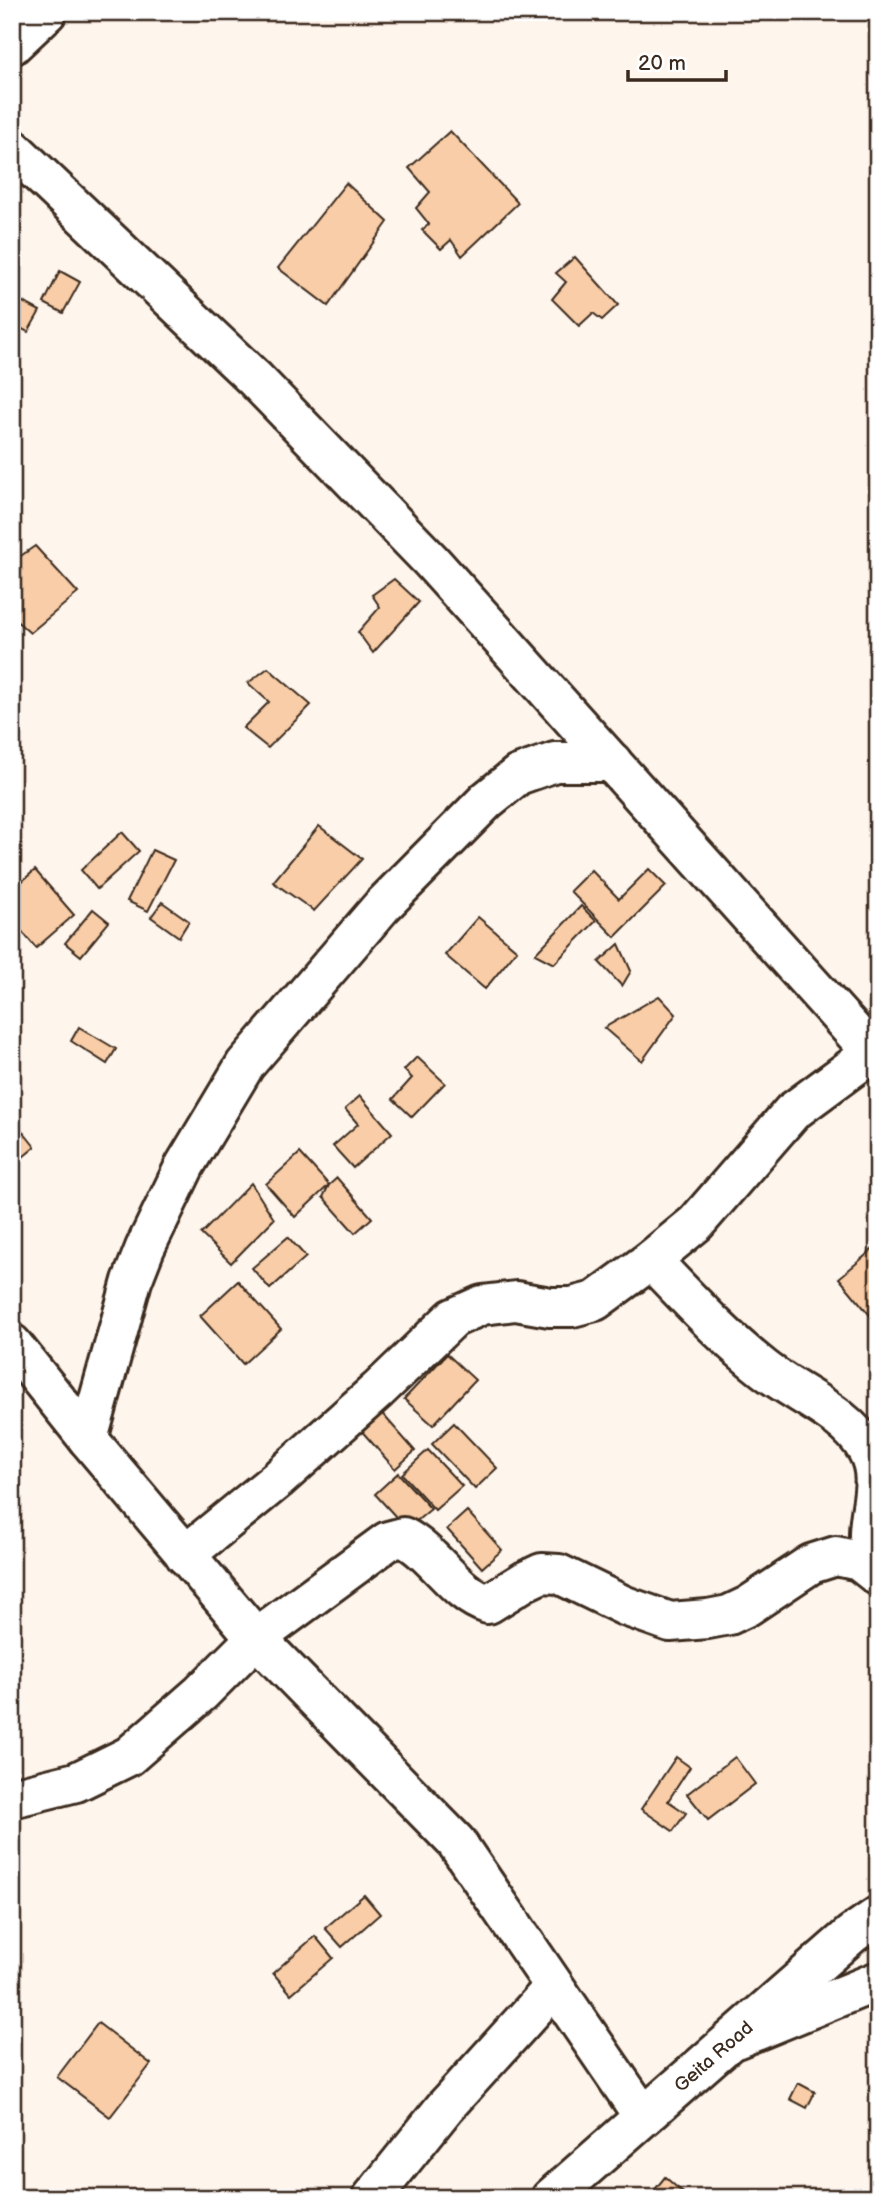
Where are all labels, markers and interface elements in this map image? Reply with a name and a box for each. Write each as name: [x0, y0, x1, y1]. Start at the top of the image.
scale bar: [628, 38, 726, 82]
text: 20 m: [638, 51, 686, 76]
street label: Geita Road: [670, 2017, 758, 2098]

